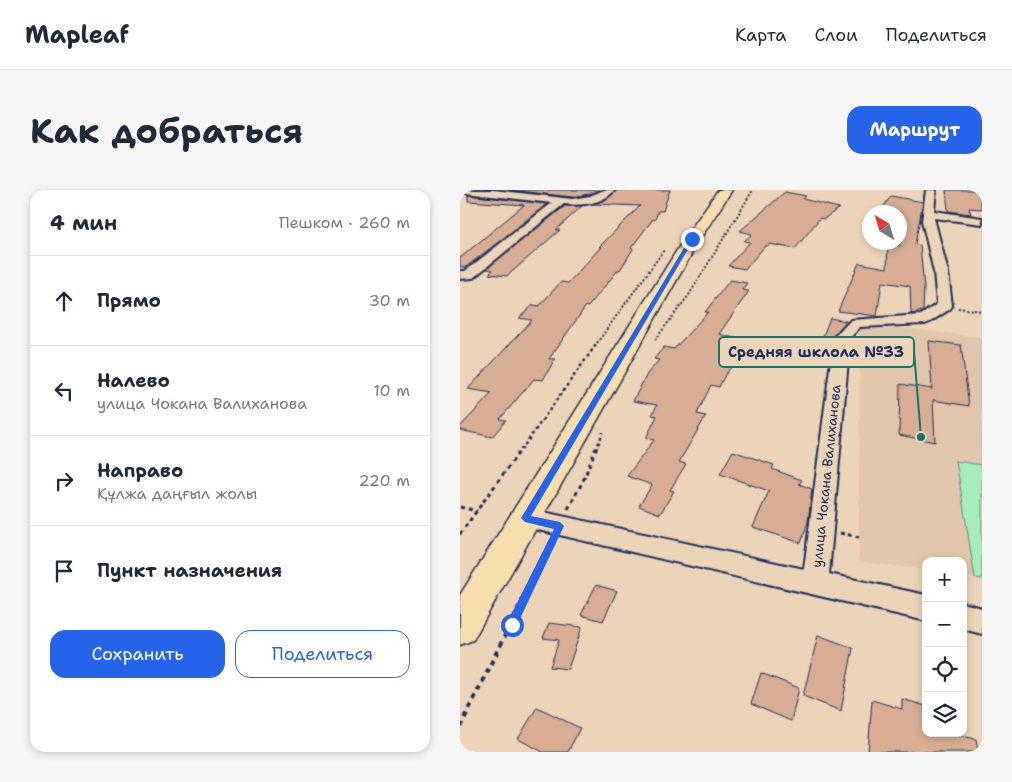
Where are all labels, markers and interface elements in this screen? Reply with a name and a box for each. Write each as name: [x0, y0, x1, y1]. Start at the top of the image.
text: Mapleaf: [25, 19, 129, 51]
text: Карта: [735, 23, 786, 47]
text: Слои: [814, 23, 858, 47]
text: Поделиться: [886, 23, 987, 47]
button: Маршрут: [847, 106, 982, 154]
text: Как добраться: [30, 107, 303, 154]
north arrow: [862, 205, 907, 250]
text: 4 мин: [50, 209, 117, 237]
text: Пешком · 260 m: [279, 212, 410, 233]
route end: [681, 228, 704, 251]
icon: ahead: [50, 287, 78, 315]
text: Прямо: [97, 288, 161, 313]
text: 30 m: [369, 290, 410, 311]
callout: Средняя шклола №33: [719, 337, 914, 367]
text: Средняя шклола №33: [728, 342, 904, 362]
text: Налево: [97, 368, 170, 393]
icon: left: [50, 377, 78, 405]
text: 10 m: [373, 380, 410, 401]
street label: улица Чокана Валиханова: [807, 383, 845, 568]
text: улица Чокана Валиханова: [97, 393, 307, 414]
text: Направо: [97, 458, 183, 483]
icon: right: [50, 467, 78, 495]
text: 220 m: [358, 470, 410, 491]
text: Құлжа даңғыл жолы: [97, 483, 257, 504]
icon: arrive: [50, 557, 78, 585]
map controls: [922, 557, 967, 737]
button: +: [922, 557, 967, 602]
text: Пункт назначения: [97, 558, 282, 583]
button: −: [922, 602, 967, 647]
route start: [501, 614, 524, 637]
button: Сохранить: [50, 630, 225, 678]
button: Поделиться: [235, 630, 410, 678]
button: locate: [922, 647, 967, 692]
button: layers: [922, 692, 967, 737]

